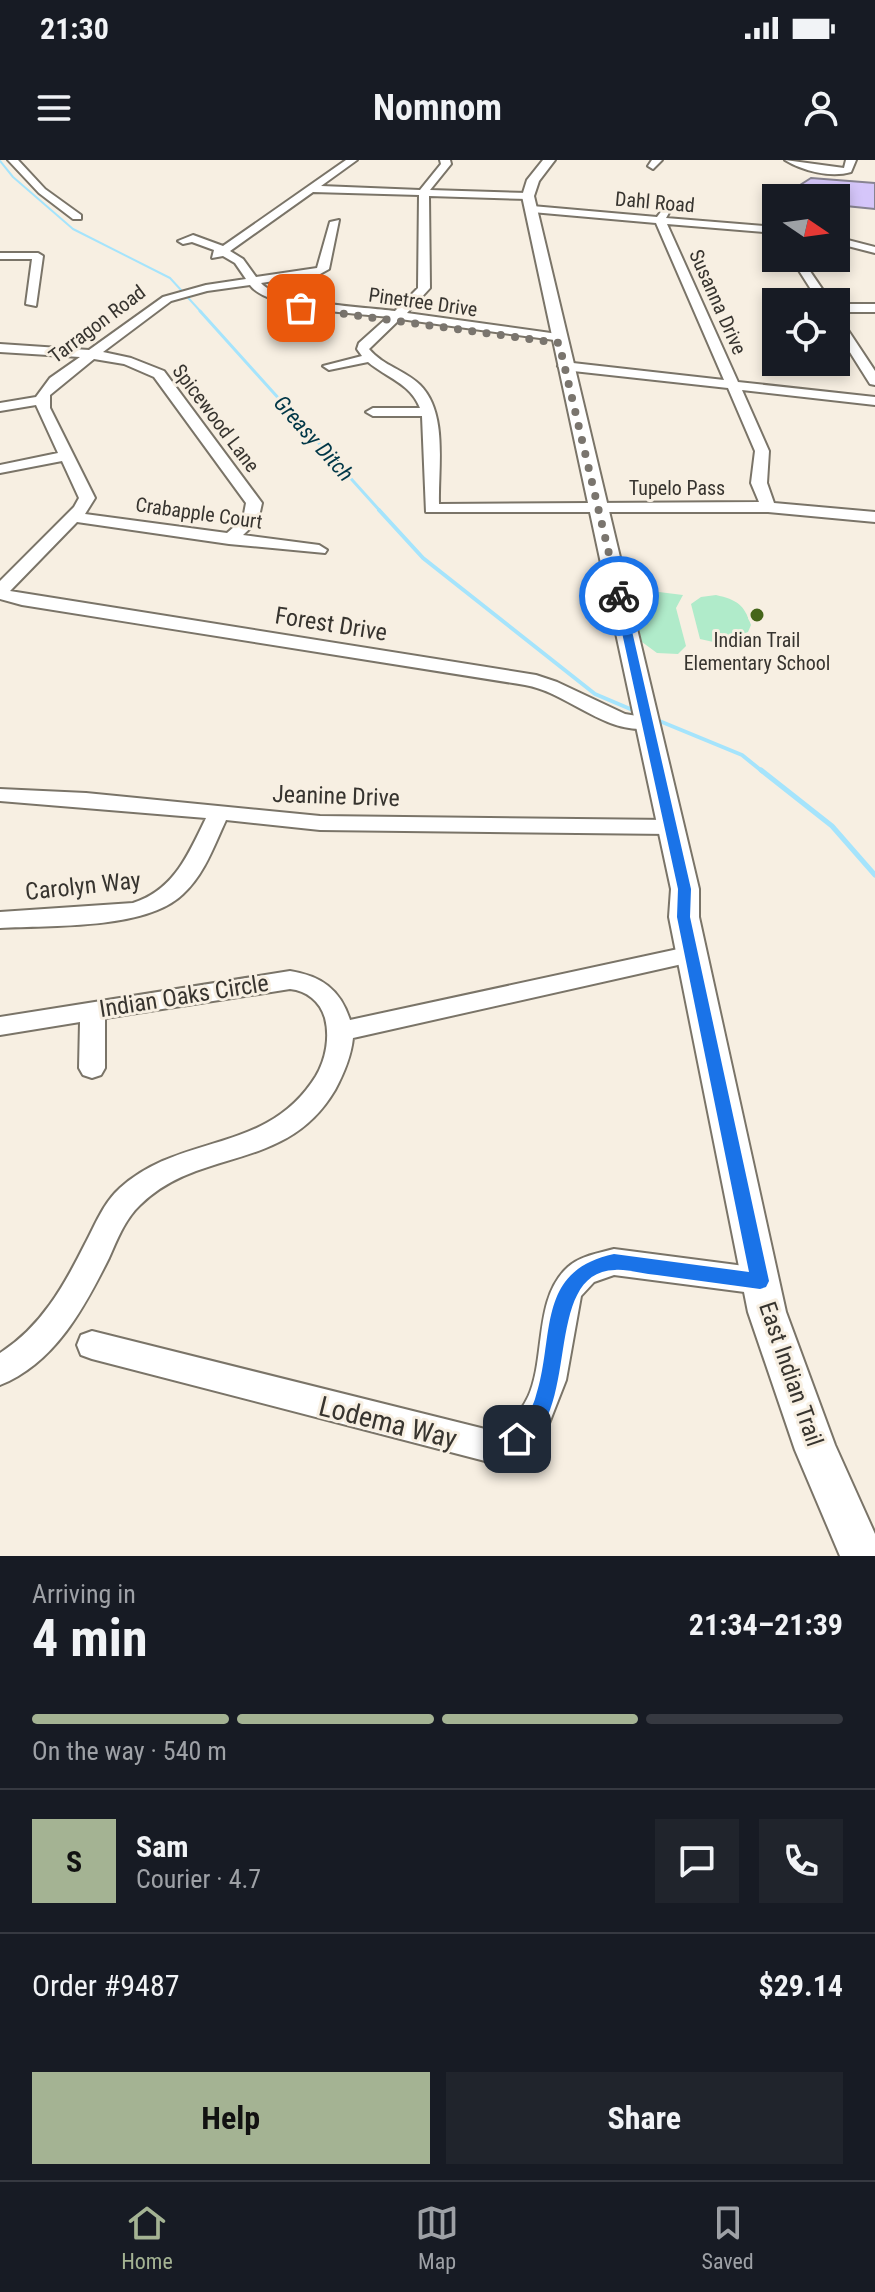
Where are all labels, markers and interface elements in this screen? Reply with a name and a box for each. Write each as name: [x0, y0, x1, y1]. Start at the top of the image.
text: 21:30: [40, 11, 109, 46]
icon: menu: [32, 86, 76, 130]
icon: person: [799, 86, 843, 130]
text: Nomnom: [373, 87, 502, 129]
north arrow: [762, 184, 850, 272]
map controls: [762, 184, 850, 376]
street label: Dahl Road: [614, 187, 696, 217]
street label: Susanna Drive: [684, 246, 752, 358]
pin: [267, 274, 335, 342]
street label: Tarragon Road: [44, 280, 150, 368]
street label: Pinetree Drive: [367, 282, 479, 322]
icon: bag: [279, 286, 323, 330]
button: locate: [762, 288, 850, 376]
street label: Spicewood Lane: [168, 359, 264, 477]
water label: Greasy Ditch: [269, 390, 358, 486]
street label: Tupelo Pass: [629, 476, 725, 500]
street label: Crabapple Court: [134, 492, 264, 534]
courier: [579, 556, 659, 636]
icon: bike: [597, 574, 641, 618]
street label: Forest Drive: [273, 601, 389, 647]
marker: Indian Trail Elementary School: [748, 606, 766, 624]
place label: Indian Trail Elementary School: [684, 628, 830, 675]
street label: Jeanine Drive: [272, 780, 400, 812]
street label: Carolyn Way: [24, 866, 142, 906]
street label: Indian Oaks Circle: [97, 969, 271, 1023]
street label: East Indian Trail: [753, 1298, 829, 1450]
street label: Lodema Way: [315, 1389, 461, 1456]
pin: [483, 1405, 551, 1473]
icon: home: [495, 1417, 539, 1461]
text: Arriving in: [32, 1579, 136, 1609]
text: 21:34–21:39: [689, 1607, 843, 1642]
text: 4 min: [32, 1608, 148, 1669]
text: On the way · 540 m: [32, 1736, 227, 1766]
button: chat: [655, 1819, 739, 1903]
button: phone: [759, 1819, 843, 1903]
text: Sam: [136, 1829, 189, 1864]
text: S: [66, 1844, 82, 1879]
text: Courier · 4.7: [136, 1864, 261, 1894]
text: Order #9487: [32, 1968, 180, 2003]
text: $29.14: [758, 1968, 843, 2003]
button: Help: [32, 2072, 430, 2164]
button: Share: [446, 2072, 843, 2164]
tab: Home: [121, 2201, 173, 2274]
tab: Map: [415, 2201, 459, 2274]
tab: Saved: [702, 2201, 754, 2274]

